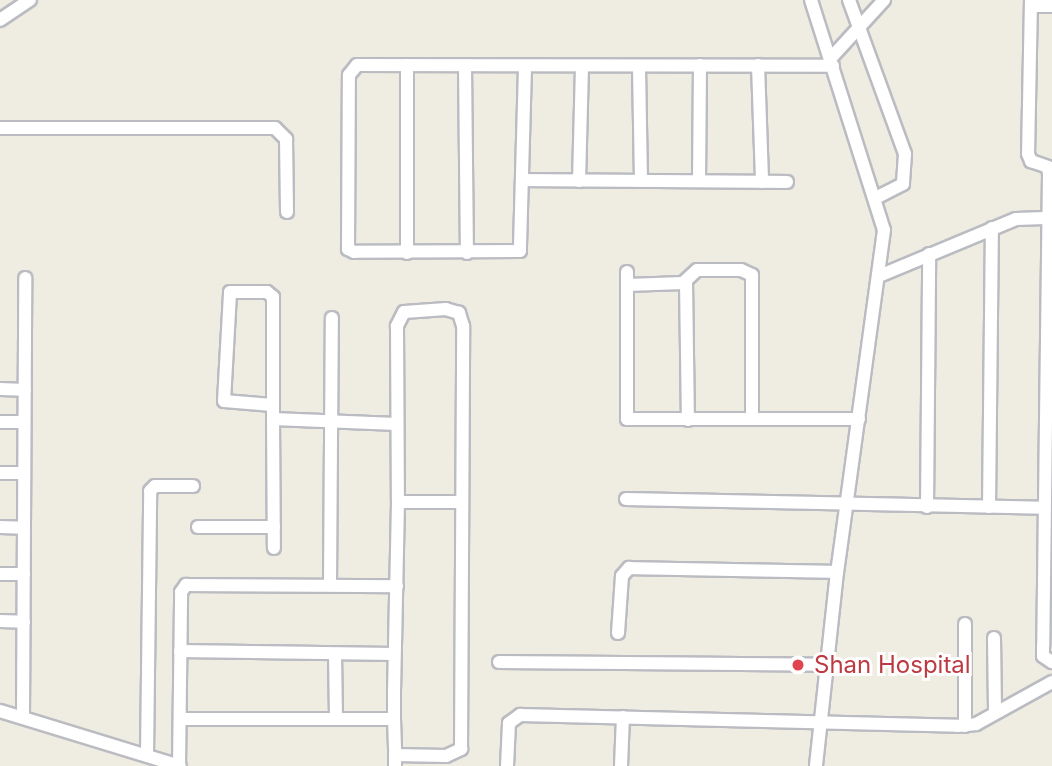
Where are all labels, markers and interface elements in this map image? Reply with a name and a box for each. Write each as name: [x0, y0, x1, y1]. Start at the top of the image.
place label: Shan Hospital: [814, 651, 971, 679]
marker: Shan Hospital: [788, 655, 808, 675]

